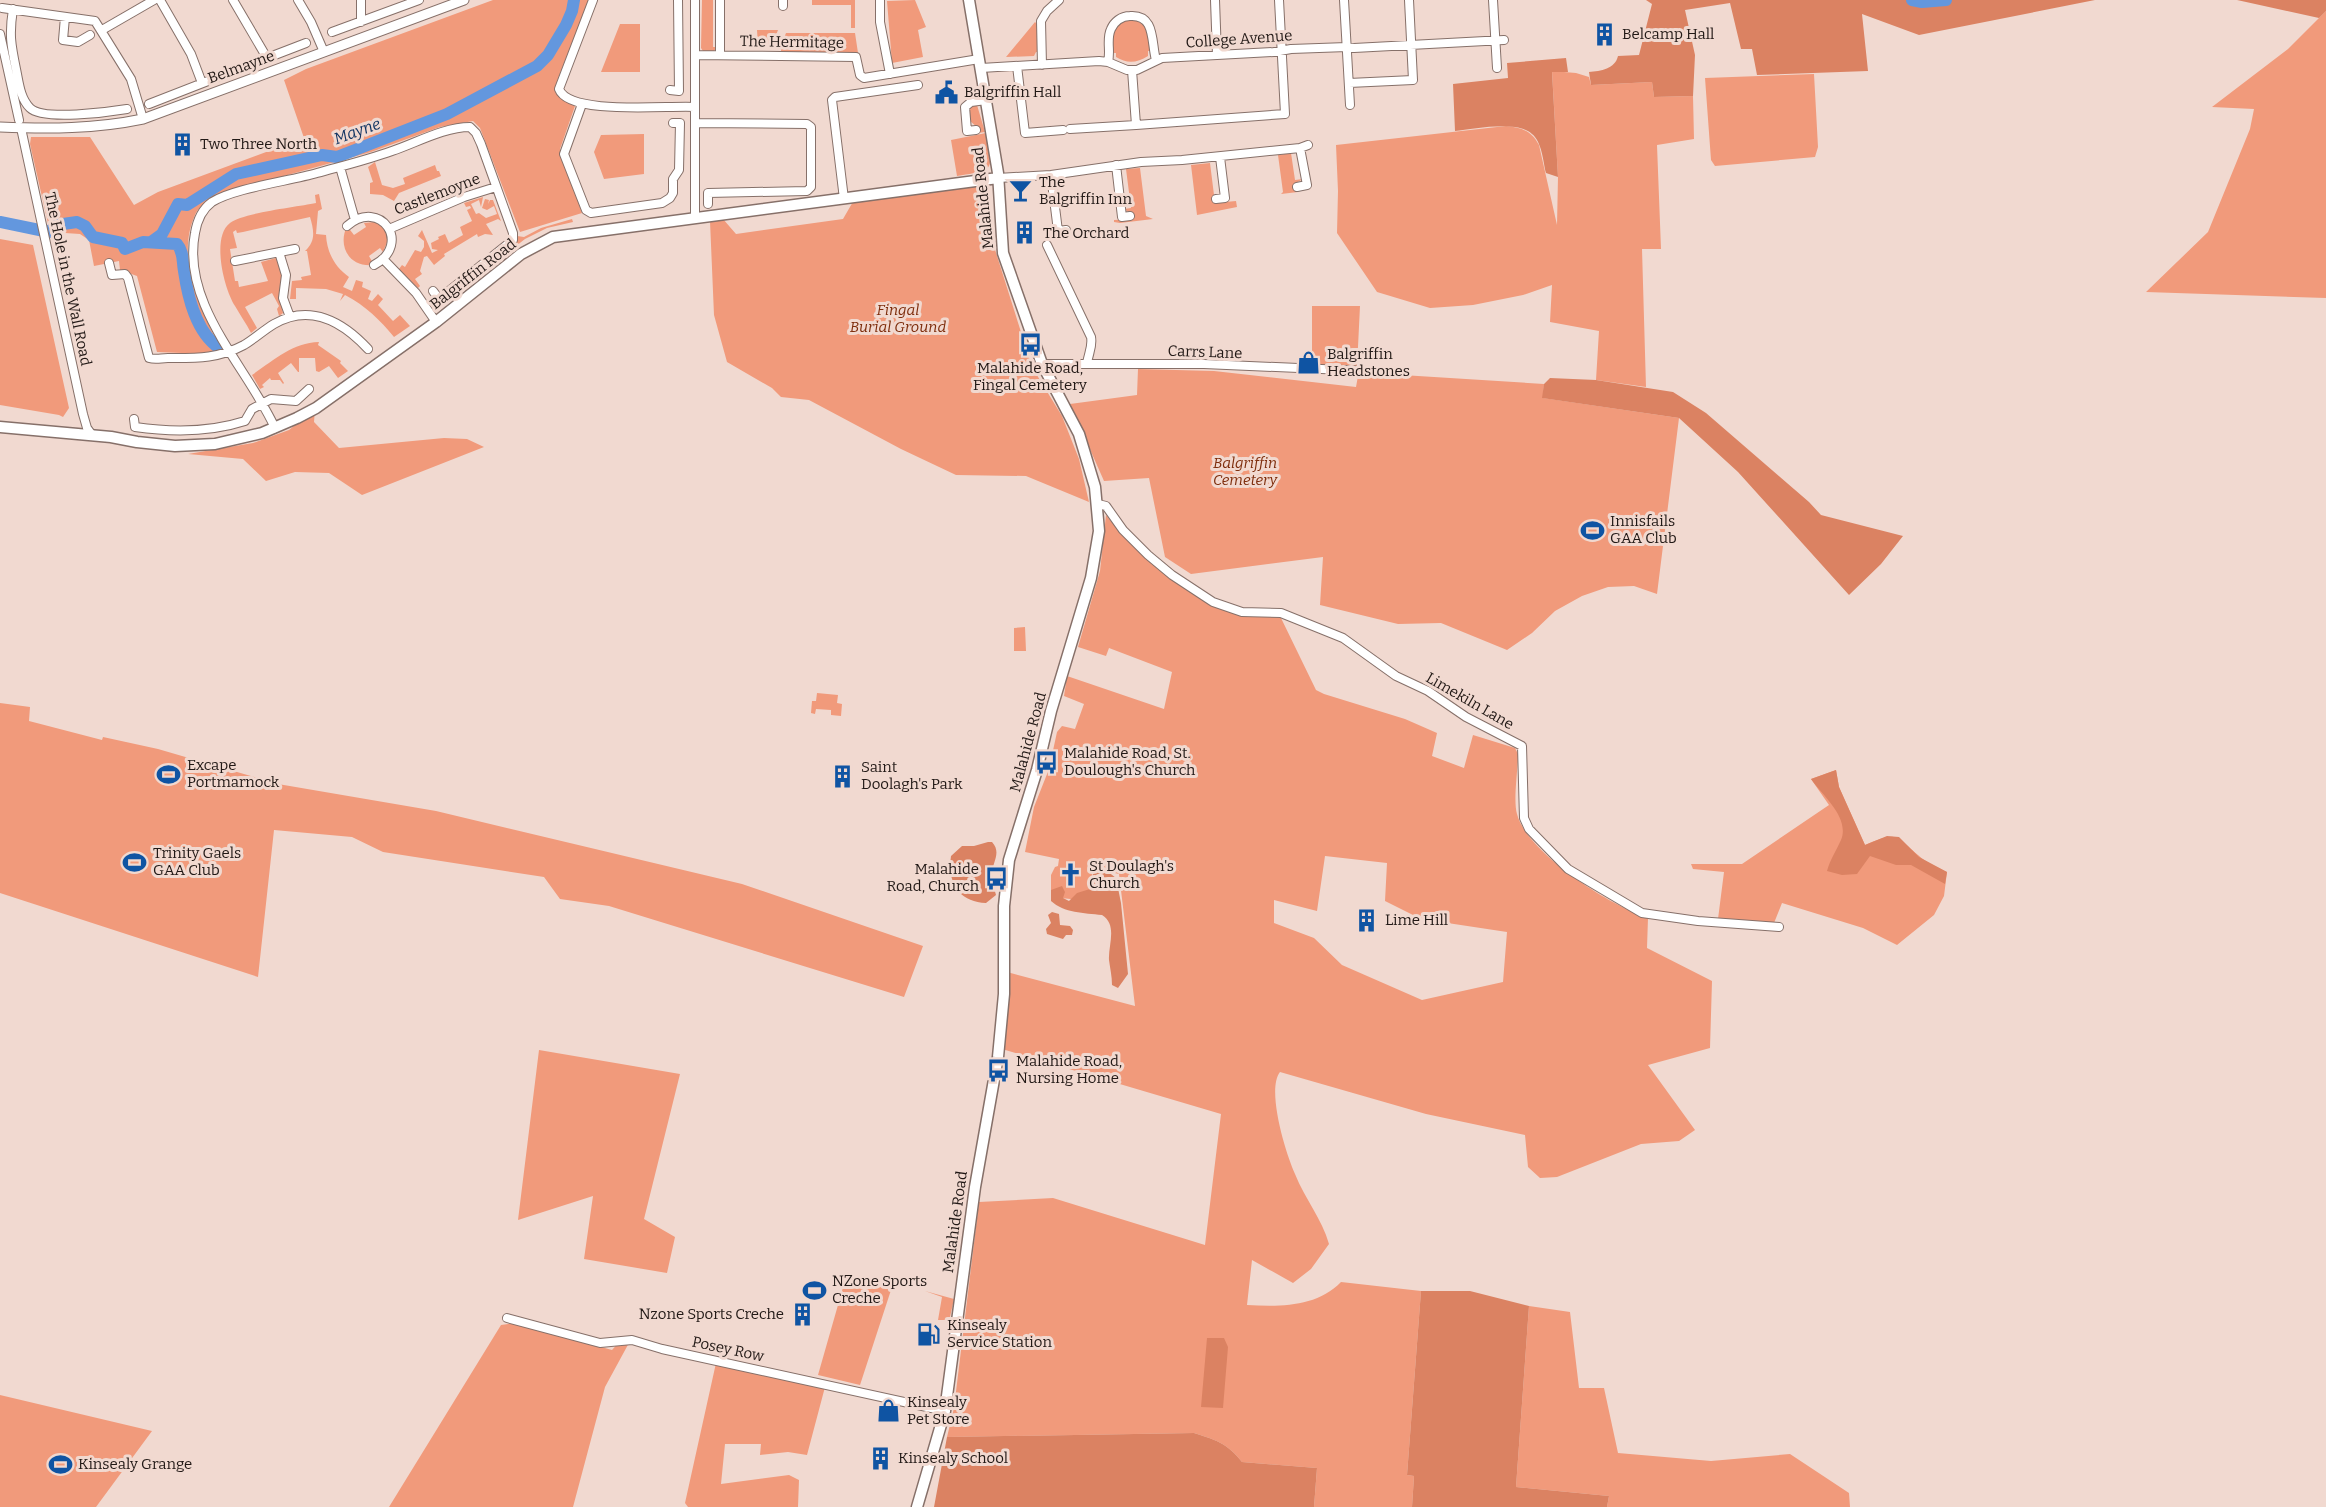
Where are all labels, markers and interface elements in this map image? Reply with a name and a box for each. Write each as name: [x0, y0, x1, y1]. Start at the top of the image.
building icon: Belcamp Hall: [1591, 21, 1617, 47]
place label: Belcamp Hall: [1622, 25, 1714, 43]
street label: College Avenue: [1185, 26, 1293, 52]
street label: The Hermitage: [740, 32, 844, 52]
street label: Belmayne: [205, 47, 277, 87]
public building icon: Balgriffin Hall: [933, 79, 959, 105]
place label: Balgriffin Hall: [964, 83, 1061, 101]
water label: Mayne: [331, 114, 383, 148]
building icon: Two Three North: [169, 131, 195, 157]
place label: Two Three North: [200, 135, 318, 153]
street label: Malahide Road: [969, 146, 997, 250]
street label: Castlemoyne: [391, 169, 483, 219]
place label: The Balgriffin Inn: [1039, 173, 1132, 208]
bar icon: The Balgriffin Inn: [1008, 178, 1034, 204]
street label: The Hole in the Wall Road: [41, 191, 95, 368]
building icon: The Orchard: [1012, 220, 1038, 246]
place label: The Orchard: [1043, 224, 1130, 242]
street label: Balgriffin Road: [426, 235, 520, 313]
park label: Fingal Burial Ground: [850, 301, 946, 336]
bus stop icon: Malahide Road, Fingal Cemetery: [1017, 331, 1043, 357]
street label: Carrs Lane: [1167, 342, 1243, 362]
place label: Balgriffin Headstones: [1327, 345, 1410, 380]
shop icon: Balgriffin Headstones: [1296, 350, 1322, 376]
place label: Malahide Road, Fingal Cemetery: [973, 359, 1087, 394]
park label: Balgriffin Cemetery: [1213, 454, 1278, 489]
place label: Innisfails GAA Club: [1610, 512, 1677, 547]
sports icon: Innisfails GAA Club: [1579, 517, 1605, 543]
street label: Limekiln Lane: [1423, 669, 1517, 733]
street label: Malahide Road: [1006, 690, 1050, 794]
place label: Malahide Road, St. Doulough's Church: [1064, 744, 1196, 779]
bus stop icon: Malahide Road, St. Doulough's Church: [1033, 749, 1059, 775]
place label: Excape Portmarnock: [187, 756, 280, 791]
place label: Saint Doolagh's Park: [861, 758, 963, 793]
sports icon: Excape Portmarnock: [156, 761, 182, 787]
building icon: Saint Doolagh's Park: [830, 763, 856, 789]
place label: Trinity Gaels GAA Club: [153, 844, 241, 879]
sports icon: Trinity Gaels GAA Club: [122, 849, 148, 875]
place label: St Doulagh's Church: [1089, 857, 1174, 892]
place label: Malahide Road, Church: [886, 860, 980, 895]
church icon: St Doulagh's Church: [1058, 862, 1084, 888]
bus stop icon: Malahide Road, Church: [984, 865, 1010, 891]
building icon: Lime Hill: [1354, 907, 1380, 933]
place label: Lime Hill: [1385, 911, 1448, 929]
place label: Malahide Road, Nursing Home: [1016, 1052, 1122, 1087]
bus stop icon: Malahide Road, Nursing Home: [985, 1057, 1011, 1083]
street label: Malahide Road: [939, 1170, 971, 1274]
place label: NZone Sports Creche: [832, 1272, 927, 1307]
sports icon: NZone Sports Creche: [801, 1277, 827, 1303]
building icon: Nzone Sports Creche: [789, 1301, 815, 1327]
place label: Nzone Sports Creche: [639, 1305, 784, 1323]
place label: Kinsealy Service Station: [947, 1316, 1052, 1351]
fuel station icon: Kinsealy Service Station: [916, 1321, 942, 1347]
street label: Posey Row: [690, 1333, 767, 1366]
place label: Kinsealy Pet Store: [907, 1393, 969, 1428]
shop icon: Kinsealy Pet Store: [876, 1398, 902, 1424]
building icon: Kinsealy School: [867, 1445, 893, 1471]
place label: Kinsealy School: [898, 1449, 1008, 1467]
sports icon: Kinsealy Grange: [47, 1451, 73, 1477]
place label: Kinsealy Grange: [78, 1455, 192, 1473]

